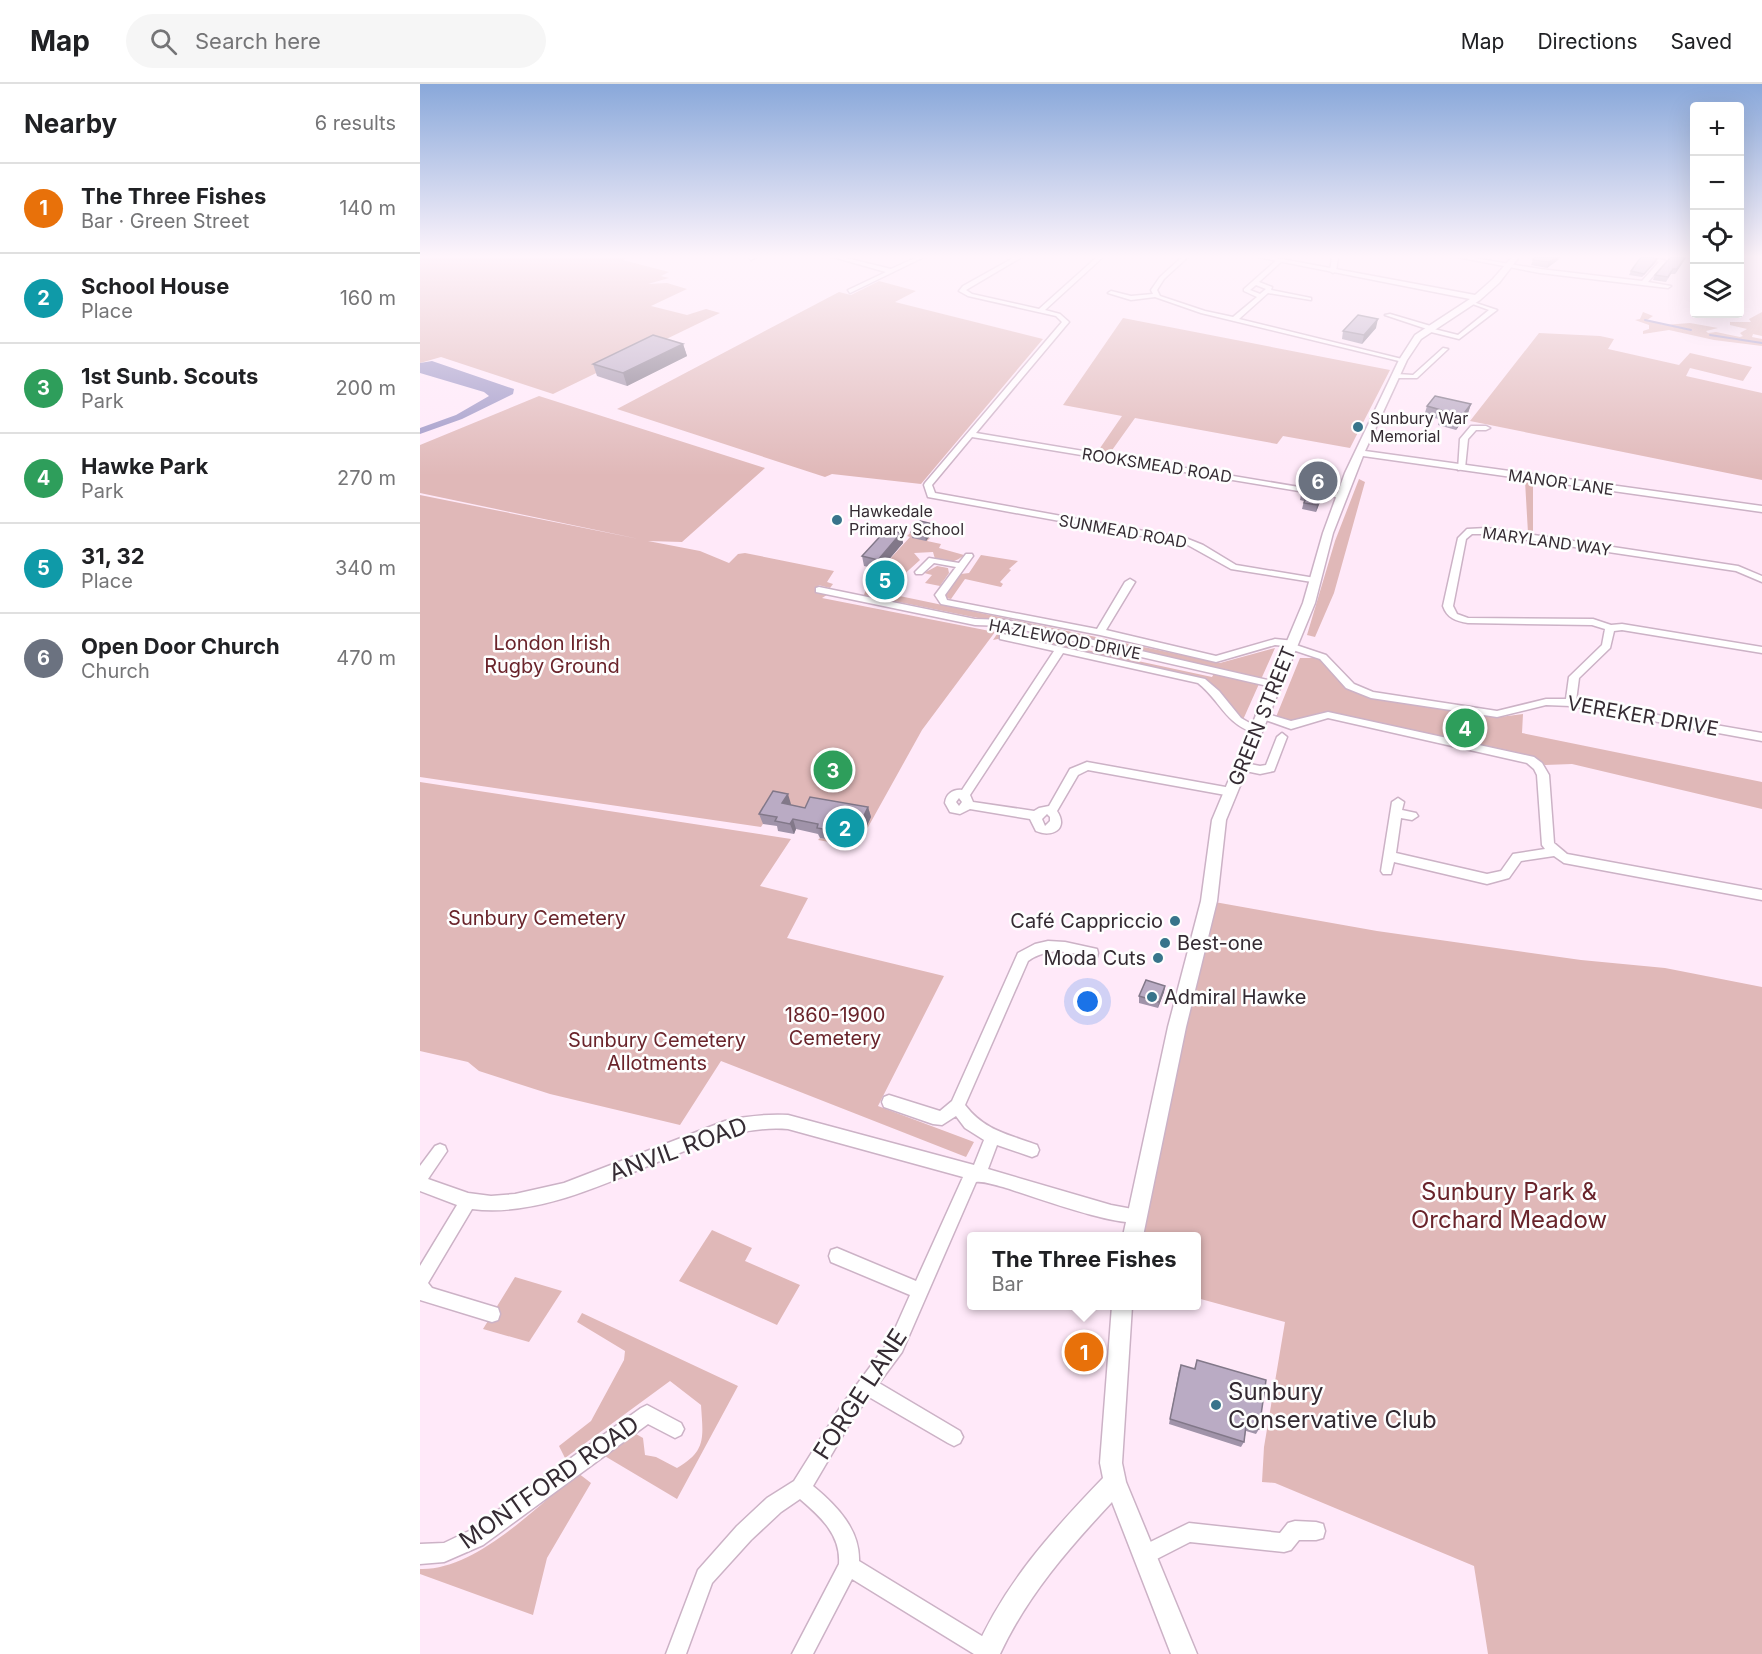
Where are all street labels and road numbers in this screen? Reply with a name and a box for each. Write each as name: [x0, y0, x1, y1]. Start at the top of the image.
street label: ROOKSMEAD ROAD: [1081, 443, 1233, 487]
street label: MANOR LANE: [1507, 465, 1615, 499]
street label: SUNMEAD ROAD: [1057, 510, 1189, 552]
street label: MARYLAND WAY: [1481, 522, 1613, 560]
street label: HAZLEWOOD DRIVE: [987, 614, 1143, 664]
street label: GREEN STREET: [1223, 643, 1301, 789]
street label: VEREKER DRIVE: [1565, 691, 1721, 741]
street label: ANVIL ROAD: [605, 1111, 751, 1187]
street label: FORGE LANE: [807, 1323, 913, 1465]
street label: MONTFORD ROAD: [454, 1409, 644, 1555]

